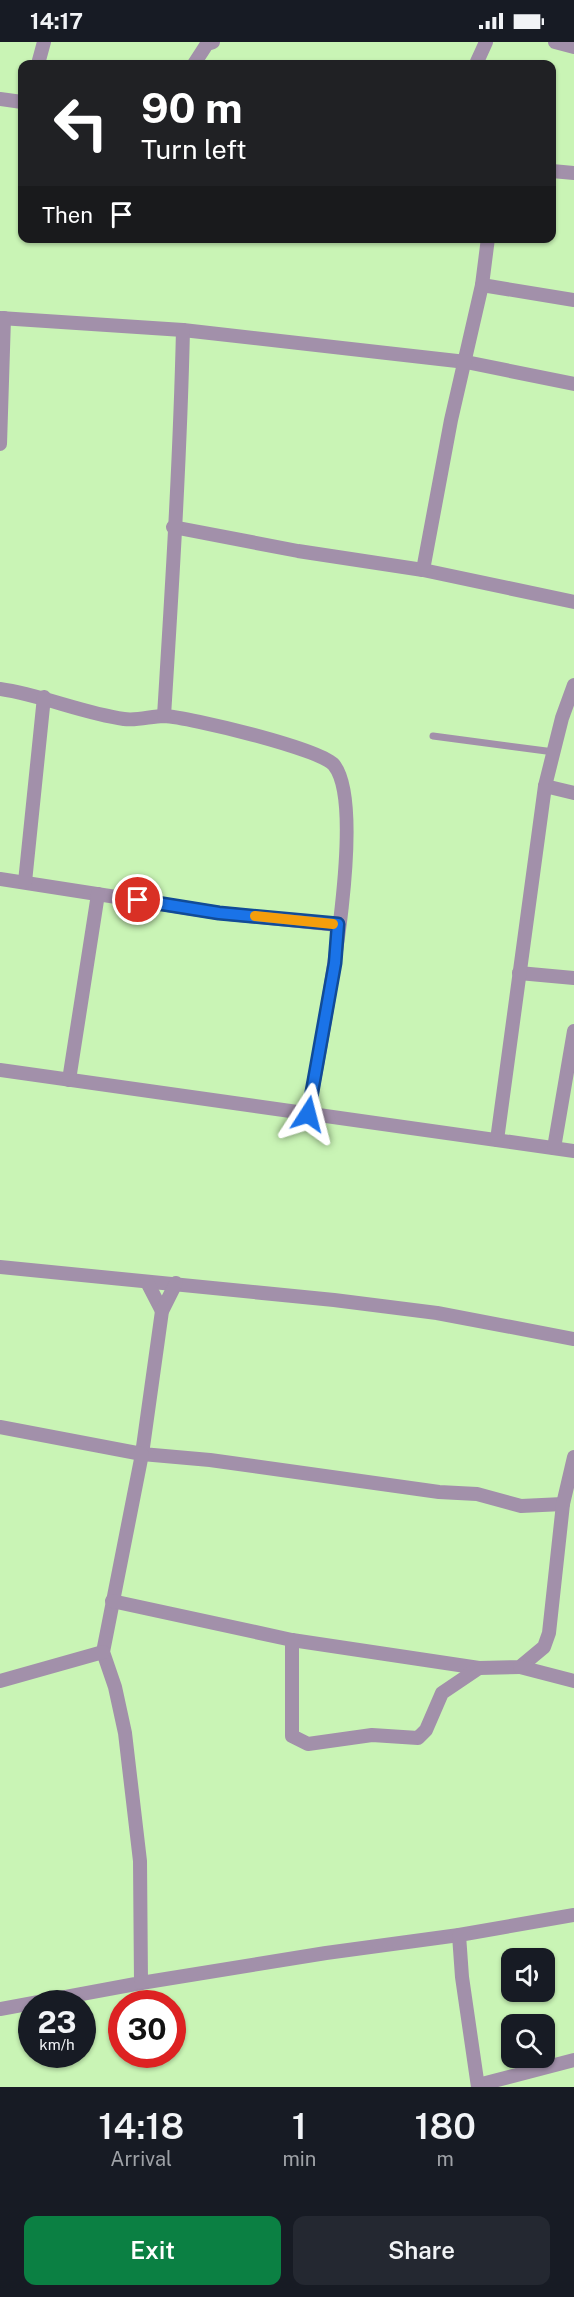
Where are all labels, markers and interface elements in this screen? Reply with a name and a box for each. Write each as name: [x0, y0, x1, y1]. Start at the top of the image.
text: 14:17: [30, 8, 83, 34]
text: 90 m: [141, 83, 243, 132]
icon: left: [42, 84, 120, 162]
text: Turn left: [141, 133, 247, 165]
icon: arrive: [105, 198, 138, 231]
text: Then: [42, 202, 93, 228]
pin: [112, 874, 163, 925]
icon: arrive: [121, 883, 154, 916]
position arrow: [276, 1082, 340, 1146]
map controls: [501, 1948, 555, 2068]
button: sound: [501, 1948, 555, 2002]
speed limit sign: 30: [108, 1990, 186, 2068]
text: 23: [37, 2004, 77, 2040]
button: search: [501, 2014, 555, 2068]
text: km/h: [39, 2036, 75, 2053]
text: 14:18: [98, 2105, 184, 2147]
text: 1: [292, 2105, 307, 2147]
text: 180: [414, 2105, 476, 2147]
text: Arrival: [110, 2147, 172, 2171]
text: min: [282, 2147, 316, 2171]
text: m: [436, 2147, 454, 2171]
button: Exit: [24, 2216, 281, 2285]
button: Share: [293, 2216, 550, 2285]

